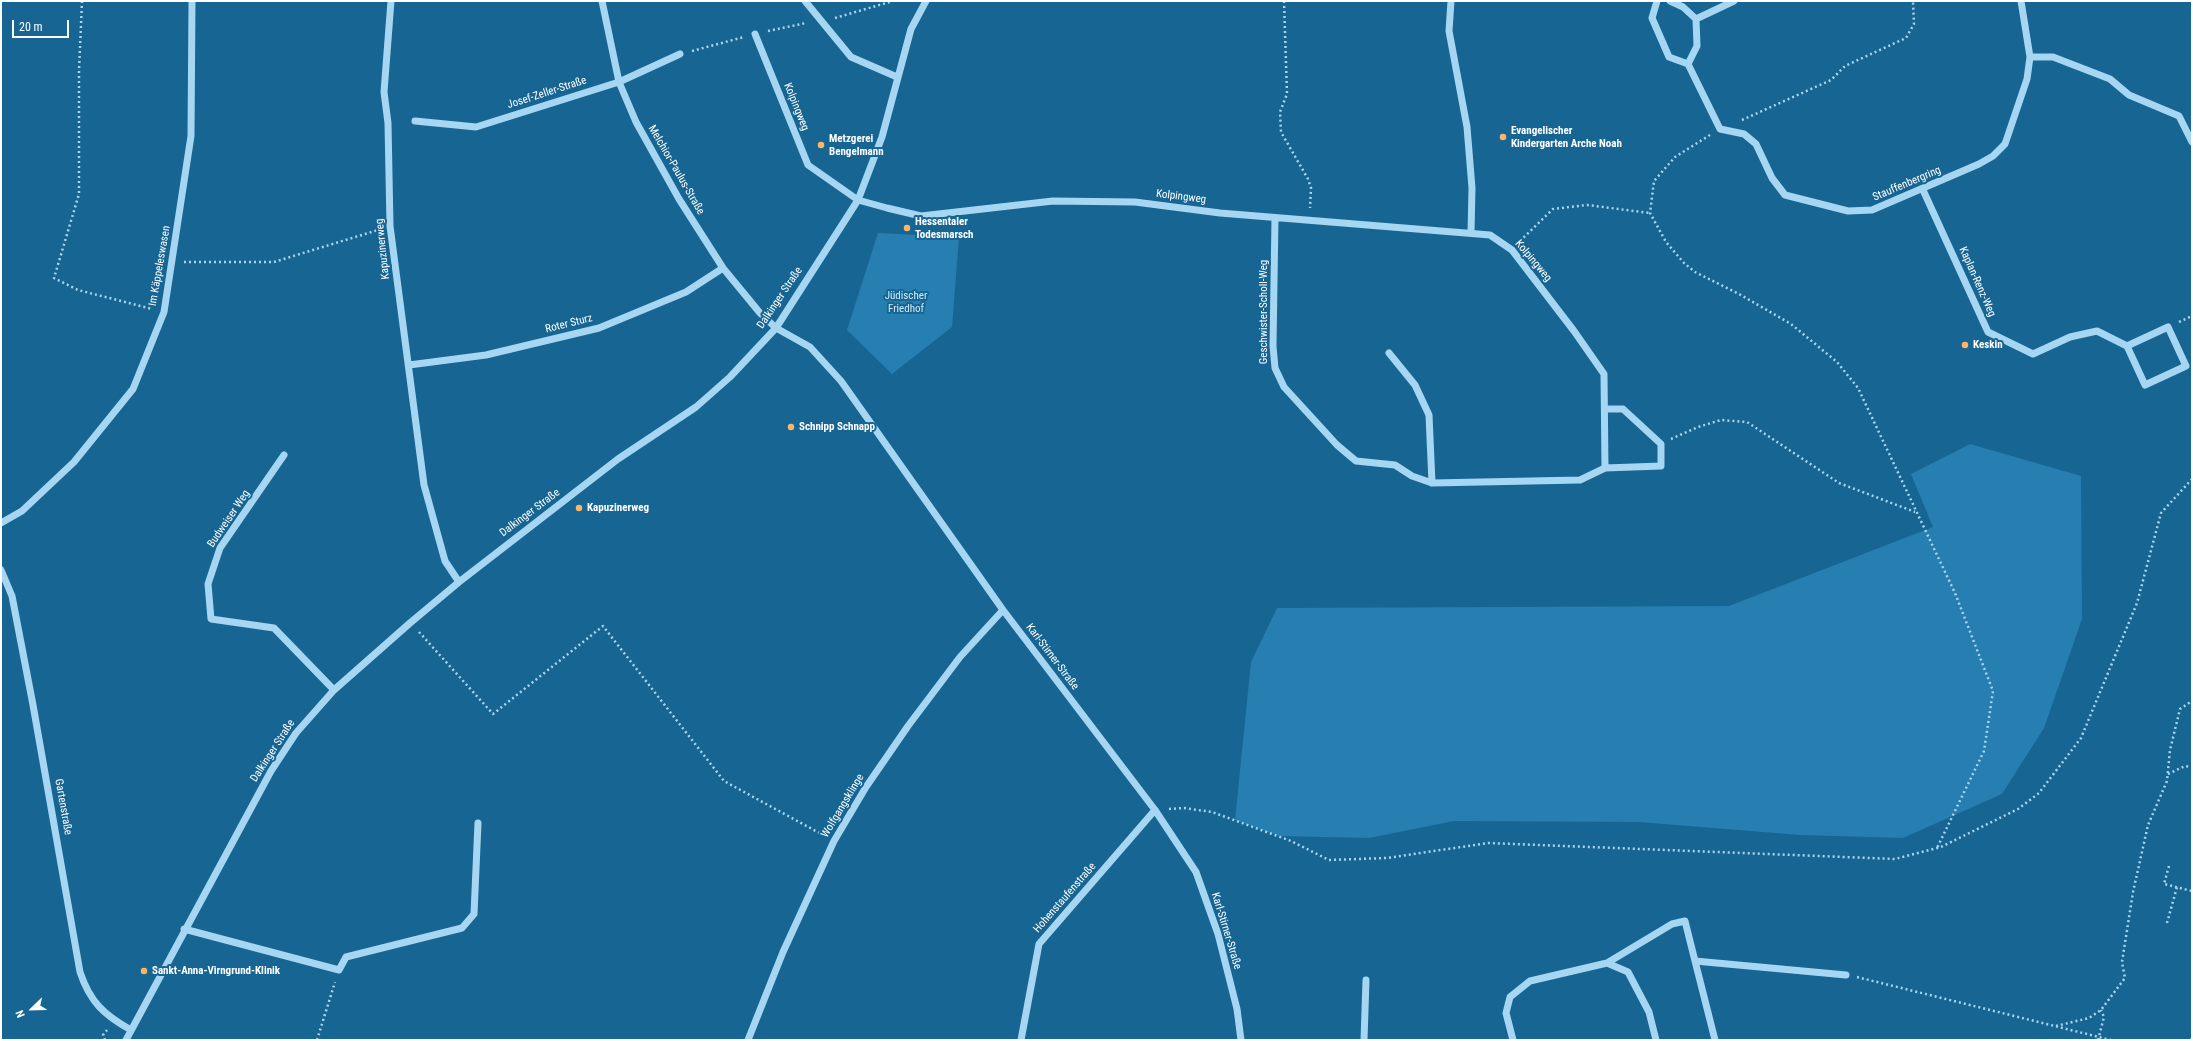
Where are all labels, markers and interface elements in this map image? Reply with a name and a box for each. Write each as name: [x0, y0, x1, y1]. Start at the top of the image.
scale bar: [14, 12, 71, 38]
text: 20 m: [19, 20, 43, 34]
street label: Josef-Zeller-Straße: [506, 74, 588, 112]
street label: Kolpingweg: [780, 81, 812, 133]
street label: Melchior-Paulus-Straße: [645, 123, 707, 217]
place label: Evangelischer Kindergarten Arche Noah: [1511, 124, 1622, 150]
place label: Metzgerei Bengelmann: [829, 132, 884, 158]
marker: Evangelischer Kindergarten Arche Noah: [1498, 132, 1508, 142]
marker: Metzgerei Bengelmann: [816, 140, 826, 150]
street label: Stauffenbergring: [1871, 164, 1943, 204]
street label: Kolpingweg: [1155, 187, 1207, 207]
place label: Hessentaler Todesmarsch: [915, 215, 974, 241]
street label: Kapuzinerweg: [373, 218, 393, 280]
marker: Hessentaler Todesmarsch: [902, 223, 912, 233]
street label: Im Käppeleswasen: [146, 225, 174, 307]
street label: Kolpingweg: [1512, 237, 1554, 285]
street label: Kaplan-Renz-Weg: [1956, 245, 1998, 319]
street label: Geschwister-Scholl-Weg: [1257, 260, 1271, 364]
street label: Dalkinger Straße: [755, 265, 805, 331]
park label: Jüdischer Friedhof: [885, 289, 927, 315]
street label: Roter Sturz: [544, 312, 594, 336]
place label: Keskin: [1973, 338, 2003, 352]
marker: Keskin: [1960, 340, 1970, 350]
place label: Schnipp Schnapp: [799, 420, 875, 434]
marker: Schnipp Schnapp: [786, 422, 796, 432]
street label: Dalkinger Straße: [497, 486, 563, 540]
street label: Budweiser Weg: [205, 488, 253, 550]
place label: Kapuzinerweg: [587, 501, 649, 515]
marker: Kapuzinerweg: [574, 503, 584, 513]
street label: Karl-Stirner-Straße: [1023, 621, 1081, 693]
street label: Dalkinger Straße: [248, 717, 298, 785]
street label: Wolfgangsklinge: [819, 772, 867, 840]
street label: Gartenstraße: [52, 778, 74, 836]
street label: Hohenstaufenstraße: [1031, 860, 1099, 936]
street label: Karl-Stirner-Straße: [1208, 891, 1244, 971]
place label: Sankt-Anna-Virngrund-Klinik: [152, 964, 280, 978]
marker: Sankt-Anna-Virngrund-Klinik: [139, 966, 149, 976]
north arrow: [12, 989, 52, 1029]
text: N: [13, 1008, 28, 1020]

